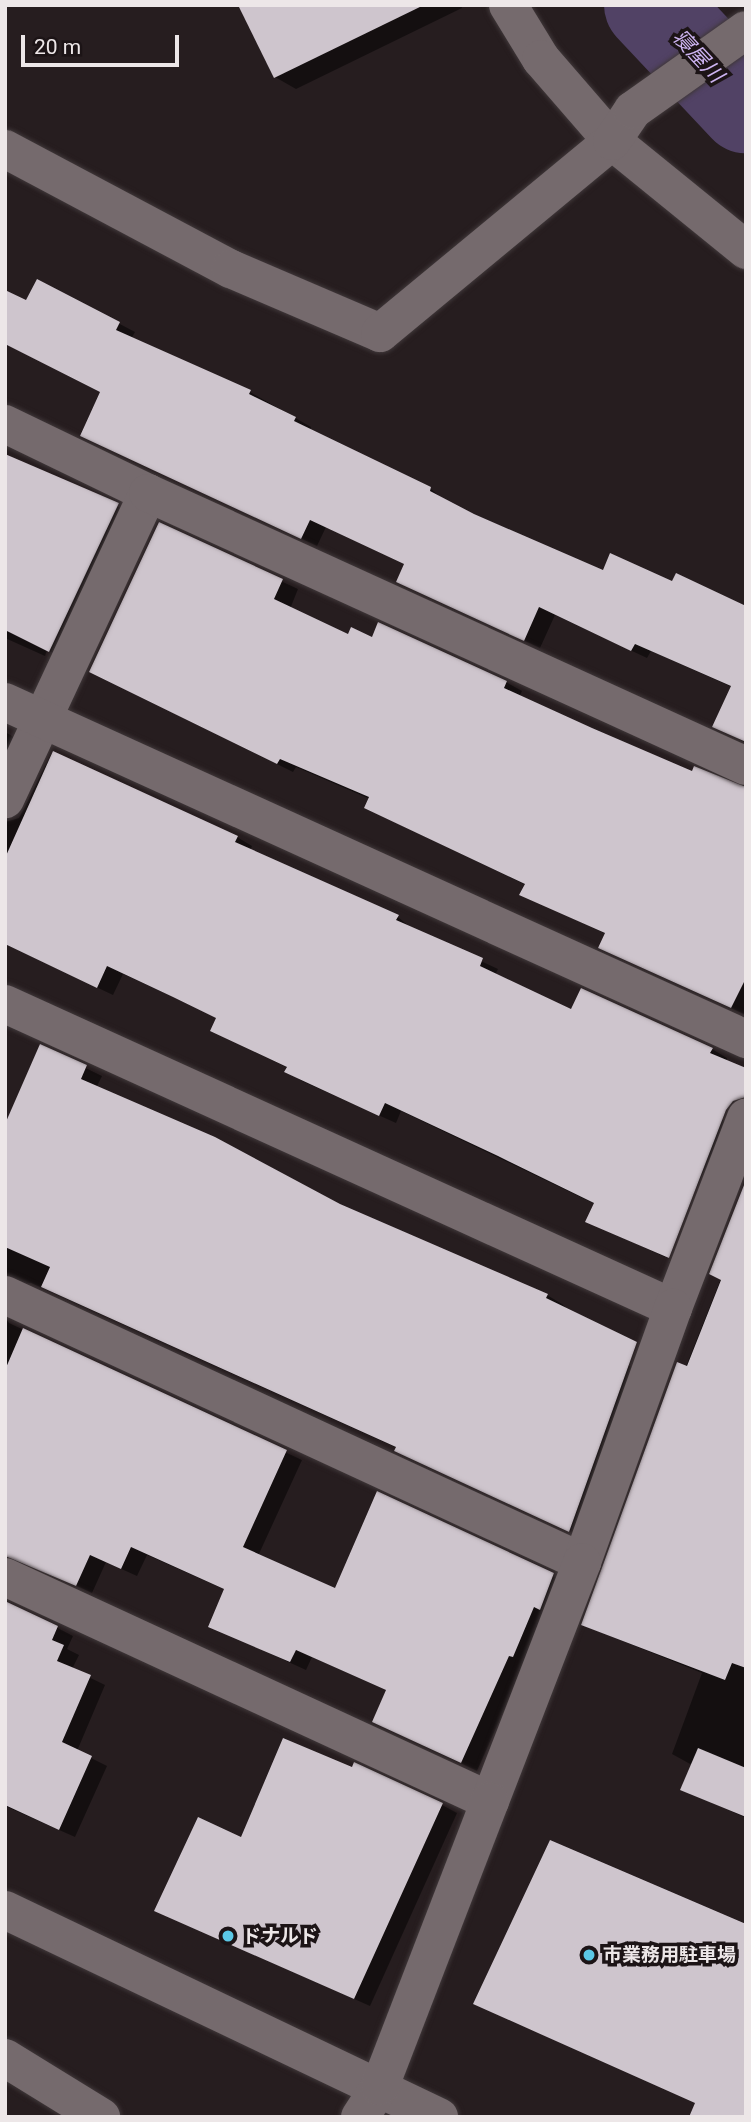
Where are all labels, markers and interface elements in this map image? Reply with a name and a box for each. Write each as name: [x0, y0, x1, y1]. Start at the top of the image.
scale bar: [24, 21, 182, 65]
water label: 寝屋川: [667, 24, 729, 88]
text: 20 m: [34, 35, 81, 59]
place label: ドナルド: [242, 1925, 318, 1947]
marker: ドナルド: [220, 1928, 236, 1944]
place label: 市業務用駐車場: [603, 1944, 736, 1966]
marker: 市業務用駐車場: [581, 1947, 597, 1963]

